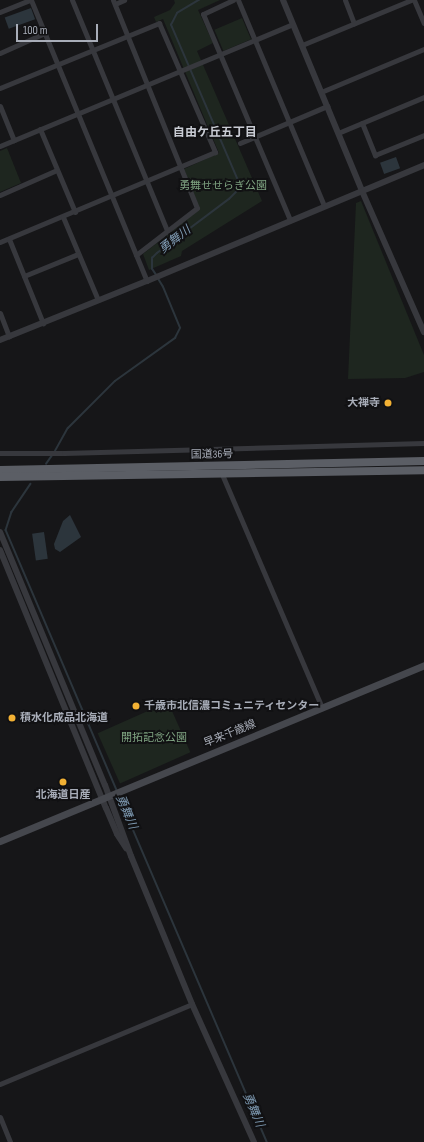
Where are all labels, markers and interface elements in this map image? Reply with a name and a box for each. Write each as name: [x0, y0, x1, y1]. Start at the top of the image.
scale bar: [18, 16, 100, 42]
text: 100 m: [23, 23, 48, 38]
district label: 自由ケ丘五丁目: [173, 126, 257, 140]
park label: 勇舞せせらぎ公園: [179, 179, 267, 193]
water label: 勇舞川: [156, 223, 194, 257]
place label: 大禅寺: [347, 396, 380, 410]
marker: 大禅寺: [383, 398, 393, 408]
street label: 国道36号: [191, 448, 233, 462]
place label: 千歳市北信濃コミュニティセンター: [144, 699, 320, 713]
marker: 千歳市北信濃コミュニティセンター: [131, 701, 141, 711]
place label: 積水化成品北海道: [20, 711, 108, 725]
marker: 積水化成品北海道: [7, 713, 17, 723]
street label: 早来千歳線: [202, 718, 258, 750]
park label: 開拓記念公園: [121, 731, 187, 745]
marker: 北海道日産: [58, 777, 68, 787]
place label: 北海道日産: [36, 788, 90, 802]
water label: 勇舞川: [112, 793, 140, 831]
water label: 勇舞川: [239, 1091, 267, 1129]

